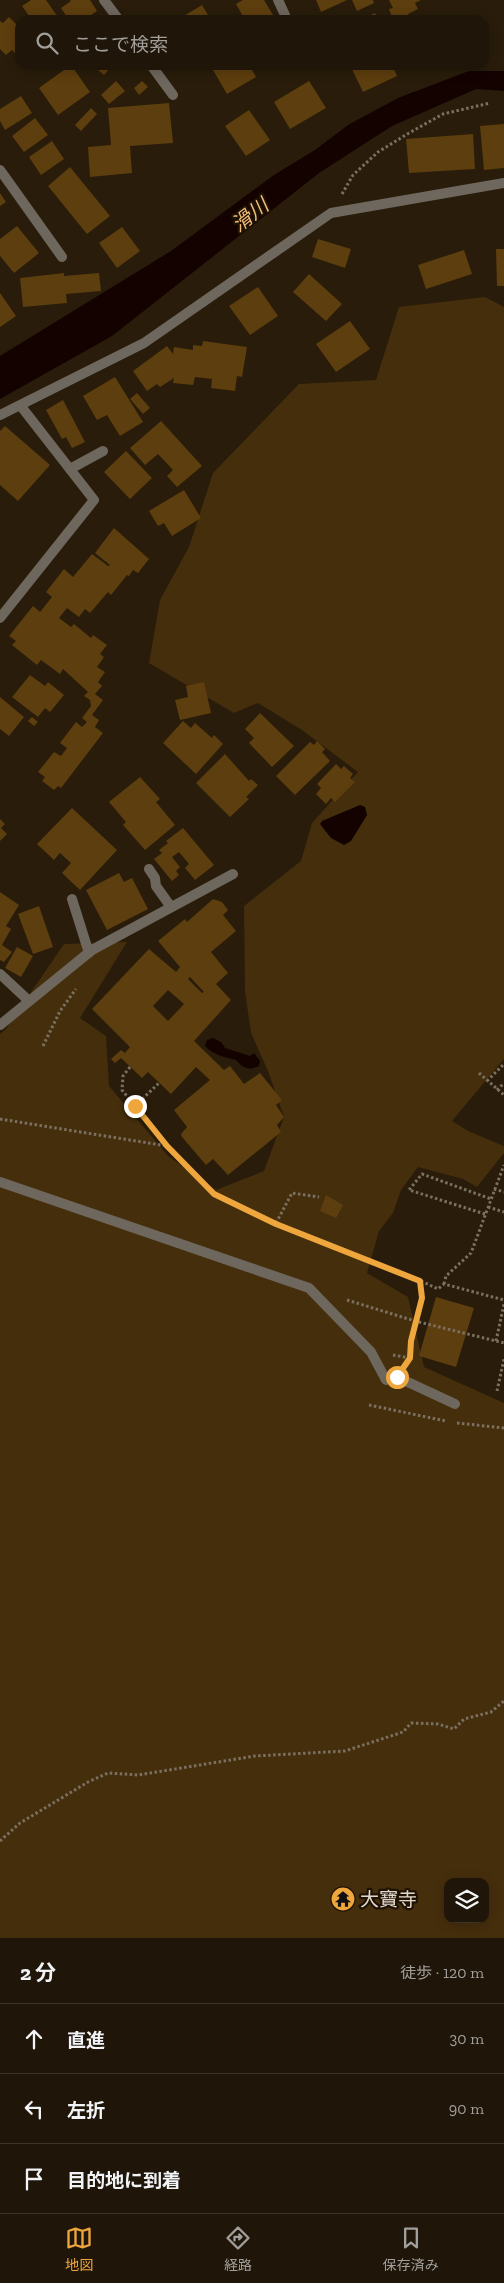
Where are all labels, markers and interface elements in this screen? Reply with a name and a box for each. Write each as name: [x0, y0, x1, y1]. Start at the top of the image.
search box: [15, 15, 489, 70]
icon: search: [33, 29, 61, 57]
text: ここで検索: [73, 33, 168, 56]
water label: 滑川: [227, 192, 275, 237]
route end: [124, 1095, 147, 1118]
route start: [386, 1366, 409, 1389]
map controls: [444, 1878, 489, 1923]
button: layers: [444, 1878, 489, 1923]
temple icon: 大寶寺: [330, 1886, 356, 1912]
place label: 大寶寺: [360, 1888, 417, 1911]
text: 2 分: [20, 1960, 56, 1985]
text: 徒歩 · 120 m: [400, 1963, 484, 1982]
icon: ahead: [20, 2025, 48, 2053]
text: 直進: [67, 2029, 105, 2052]
text: 30 m: [450, 2029, 484, 2048]
icon: left: [20, 2095, 48, 2123]
text: 左折: [67, 2099, 105, 2122]
text: 90 m: [449, 2099, 484, 2118]
icon: arrive: [20, 2165, 48, 2193]
text: 目的地に到着: [67, 2169, 181, 2192]
tab: 地図: [65, 2224, 93, 2274]
tab: 経路: [224, 2224, 252, 2274]
tab: 保存済み: [383, 2224, 439, 2274]

